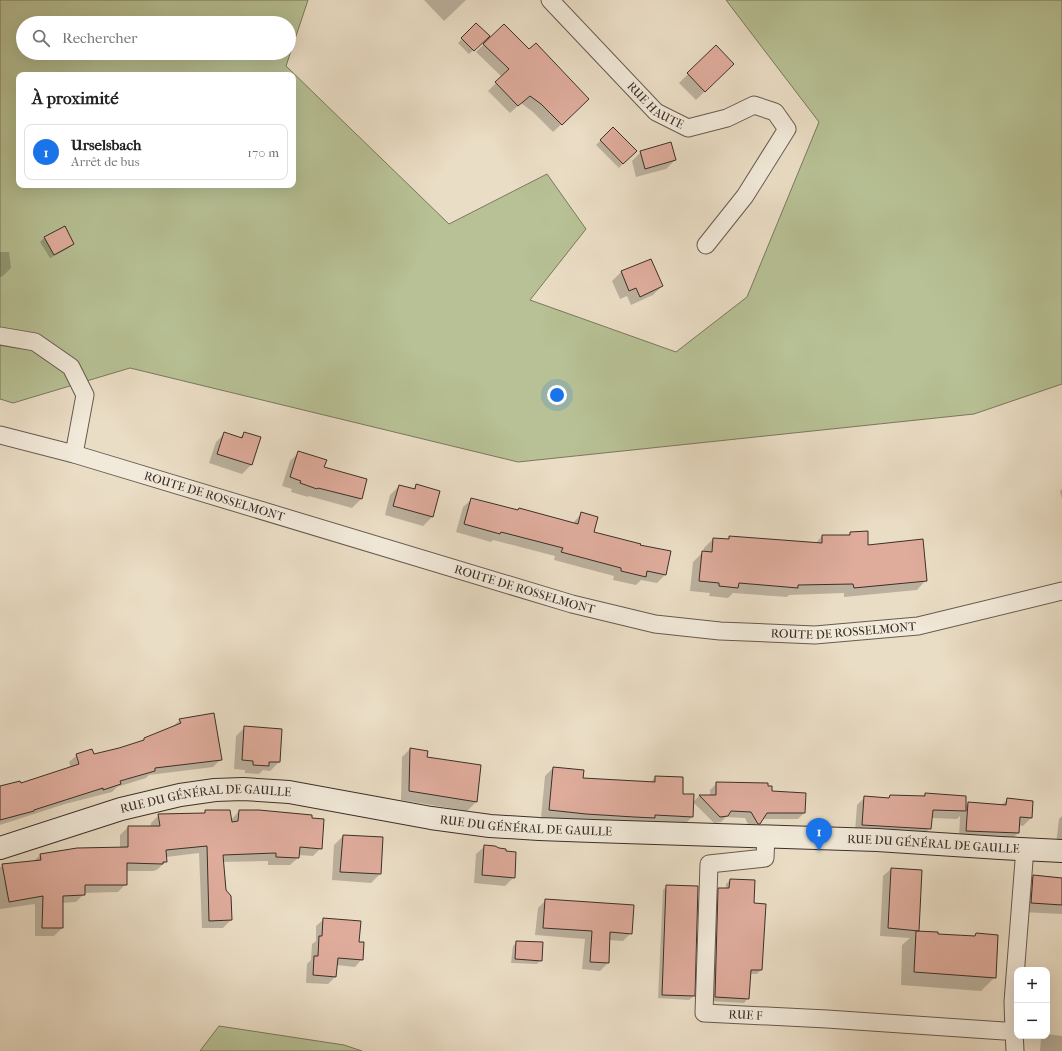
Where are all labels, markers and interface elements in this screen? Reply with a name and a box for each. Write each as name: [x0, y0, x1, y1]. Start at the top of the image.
search box: [16, 16, 296, 60]
icon: search: [30, 27, 52, 49]
text: Rechercher: [62, 29, 137, 47]
street label: RUE HAUTE: [624, 79, 686, 132]
text: À proximité: [32, 88, 119, 108]
text: Urselsbach: [71, 136, 141, 154]
text: 1: [44, 145, 48, 160]
text: 170 m: [247, 145, 279, 160]
text: Arrêt de bus: [71, 154, 139, 169]
your location: [547, 385, 567, 405]
street label: ROUTE DE ROSSELMONT: [142, 469, 287, 524]
street label: ROUTE DE ROSSELMONT: [453, 562, 597, 617]
street label: ROUTE DE ROSSELMONT: [770, 619, 918, 642]
street label: RUE DU GÉNÉRAL DE GAULLE: [119, 782, 292, 816]
street label: RUE DU GÉNÉRAL DE GAULLE: [439, 812, 612, 839]
pin: 1: [806, 818, 832, 851]
street label: RUE DU GÉNÉRAL DE GAULLE: [847, 832, 1020, 856]
map controls: [1014, 967, 1050, 1039]
button: +: [1014, 967, 1050, 1003]
button: −: [1014, 1003, 1050, 1039]
street label: RUE F: [728, 1007, 763, 1023]

